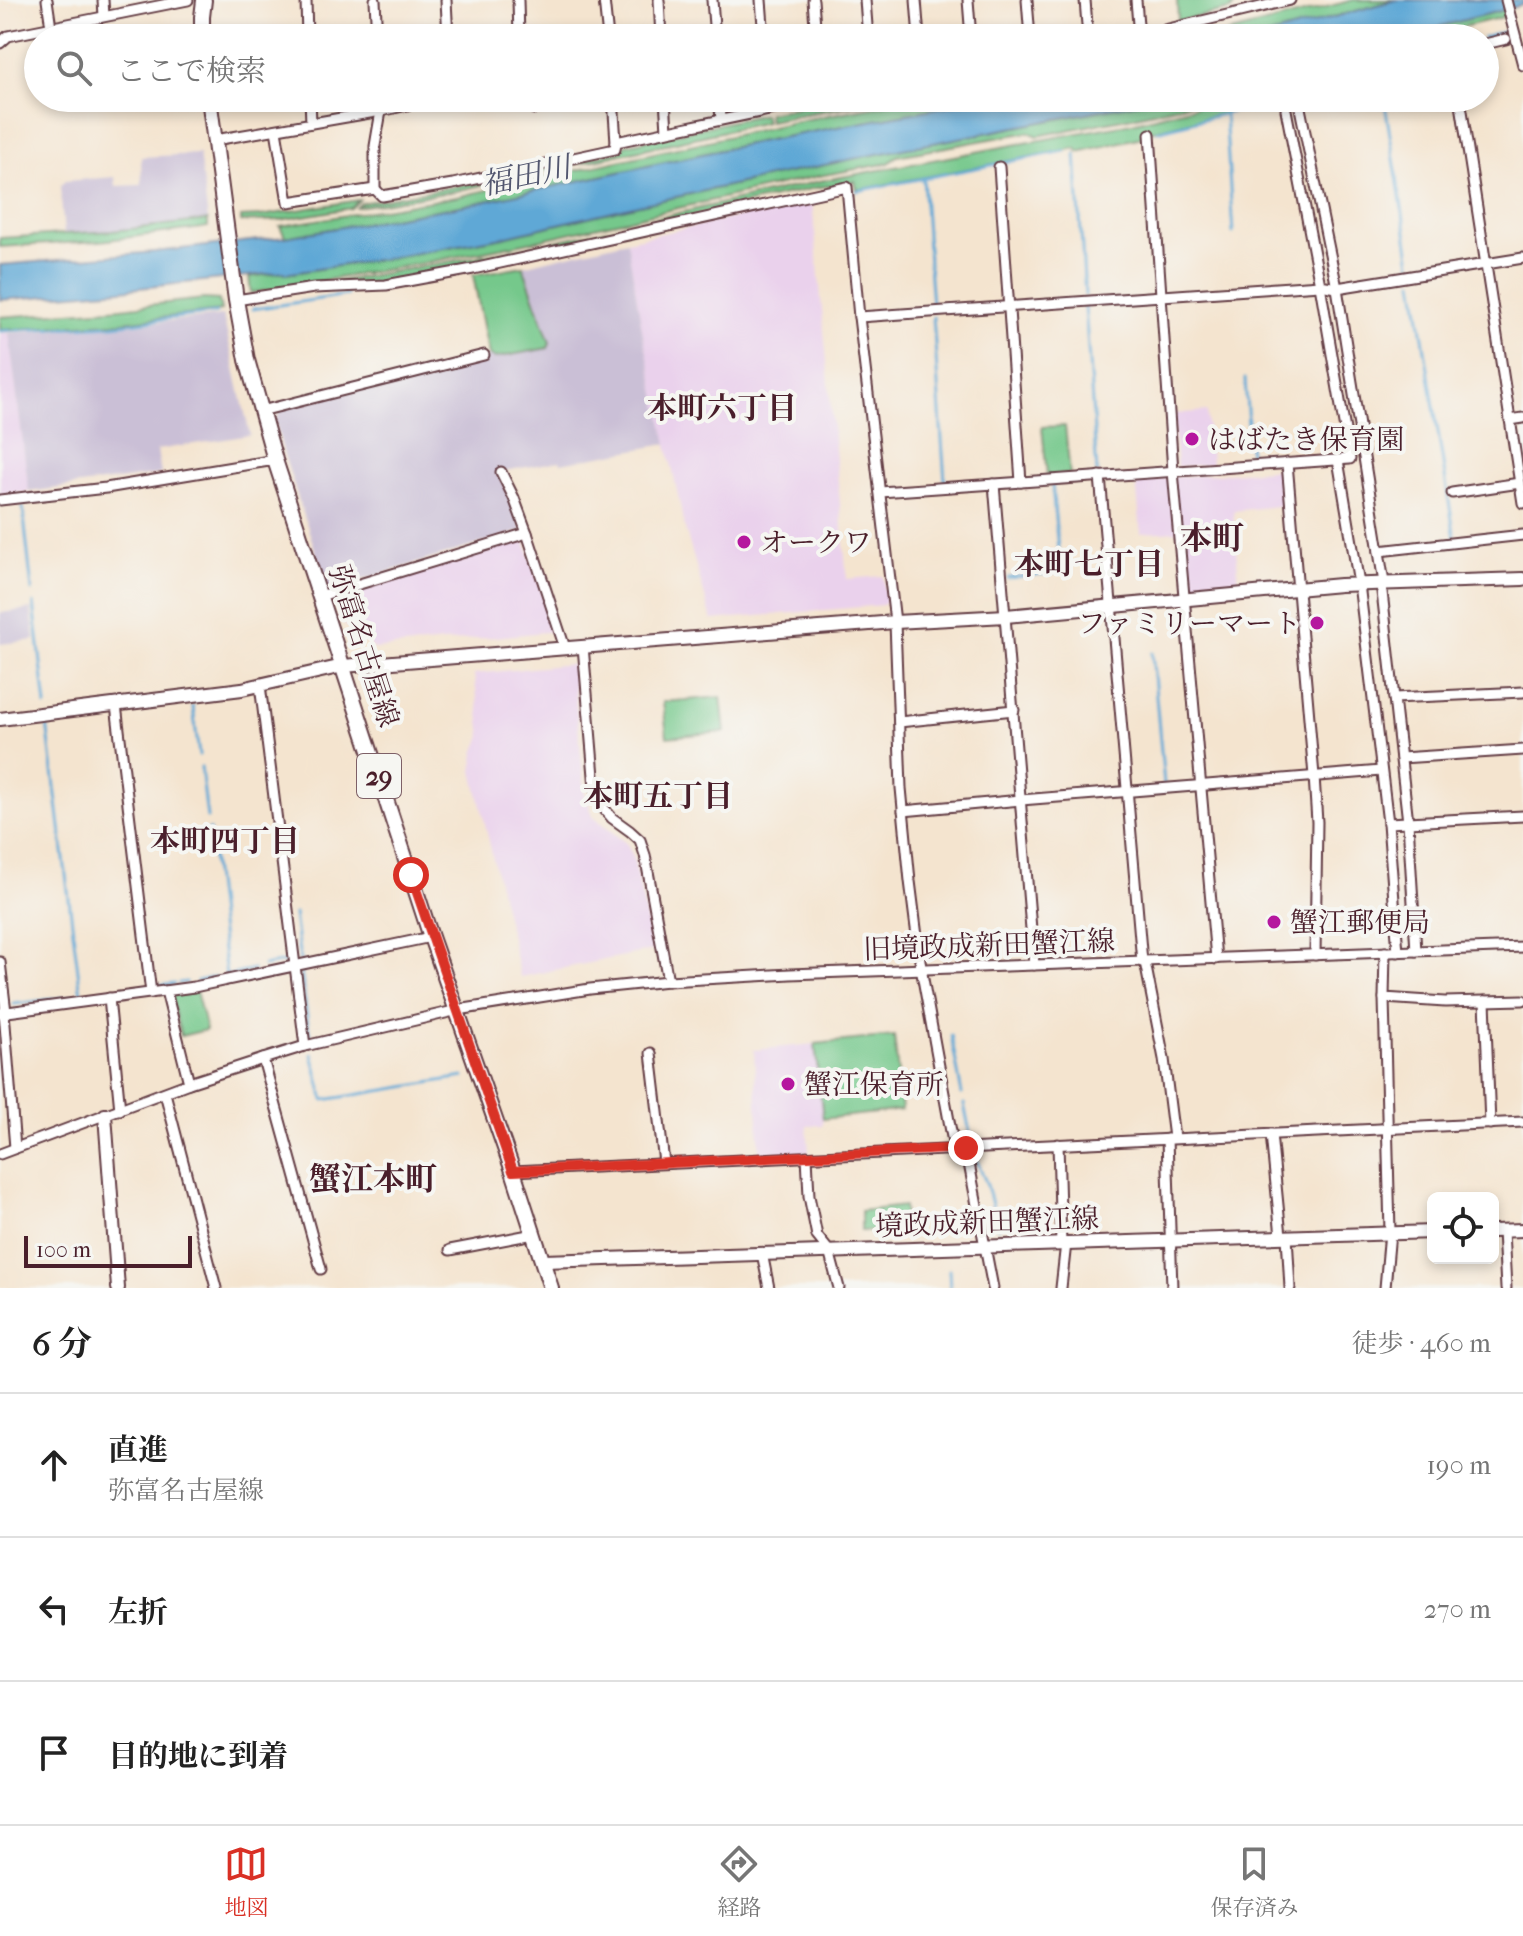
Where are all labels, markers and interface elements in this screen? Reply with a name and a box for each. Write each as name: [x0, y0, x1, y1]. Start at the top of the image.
search box: [24, 24, 1499, 112]
icon: search: [52, 46, 96, 90]
text: ここで検索: [116, 54, 266, 89]
water label: 福田川: [478, 149, 577, 202]
district label: 本町六丁目: [647, 391, 797, 426]
place label: はばたき保育園: [1208, 423, 1404, 456]
marker: はばたき保育園: [1183, 430, 1201, 448]
district label: 本町: [1180, 520, 1244, 557]
place label: オークワ: [760, 526, 872, 559]
marker: オークワ: [735, 533, 753, 551]
district label: 本町七丁目: [1014, 547, 1164, 582]
street label: 弥富名古屋線: [322, 561, 406, 731]
place label: ファミリーマート: [1078, 607, 1301, 640]
marker: ファミリーマート: [1308, 614, 1326, 632]
road number: 29: [357, 754, 401, 798]
district label: 本町五丁目: [583, 779, 733, 814]
district label: 本町四丁目: [150, 824, 300, 859]
route start: [393, 857, 429, 893]
place label: 蟹江郵便局: [1290, 906, 1430, 939]
marker: 蟹江郵便局: [1265, 913, 1283, 931]
street label: 旧境政成新田蟹江線: [862, 924, 1116, 966]
place label: 蟹江保育所: [804, 1068, 944, 1101]
marker: 蟹江保育所: [779, 1075, 797, 1093]
route end: [948, 1130, 984, 1166]
district label: 蟹江本町: [309, 1161, 437, 1198]
map controls: [1427, 1192, 1499, 1264]
button: locate: [1427, 1192, 1499, 1264]
street label: 境政成新田蟹江線: [874, 1202, 1100, 1242]
scale bar: [24, 1232, 192, 1268]
text: 100 m: [36, 1237, 91, 1263]
text: 6 分: [32, 1324, 92, 1364]
text: 徒歩 · 460 m: [1352, 1328, 1491, 1359]
text: 直進: [108, 1433, 168, 1468]
icon: ahead: [32, 1443, 76, 1487]
text: 190 m: [1427, 1450, 1491, 1481]
text: 弥富名古屋線: [108, 1475, 264, 1506]
icon: left: [32, 1587, 76, 1631]
text: 270 m: [1424, 1594, 1491, 1625]
text: 左折: [108, 1595, 168, 1630]
icon: arrive: [32, 1731, 76, 1775]
text: 目的地に到着: [108, 1739, 288, 1774]
tab: 地図: [224, 1842, 269, 1921]
tab: 経路: [717, 1842, 762, 1921]
tab: 保存済み: [1210, 1842, 1299, 1921]

